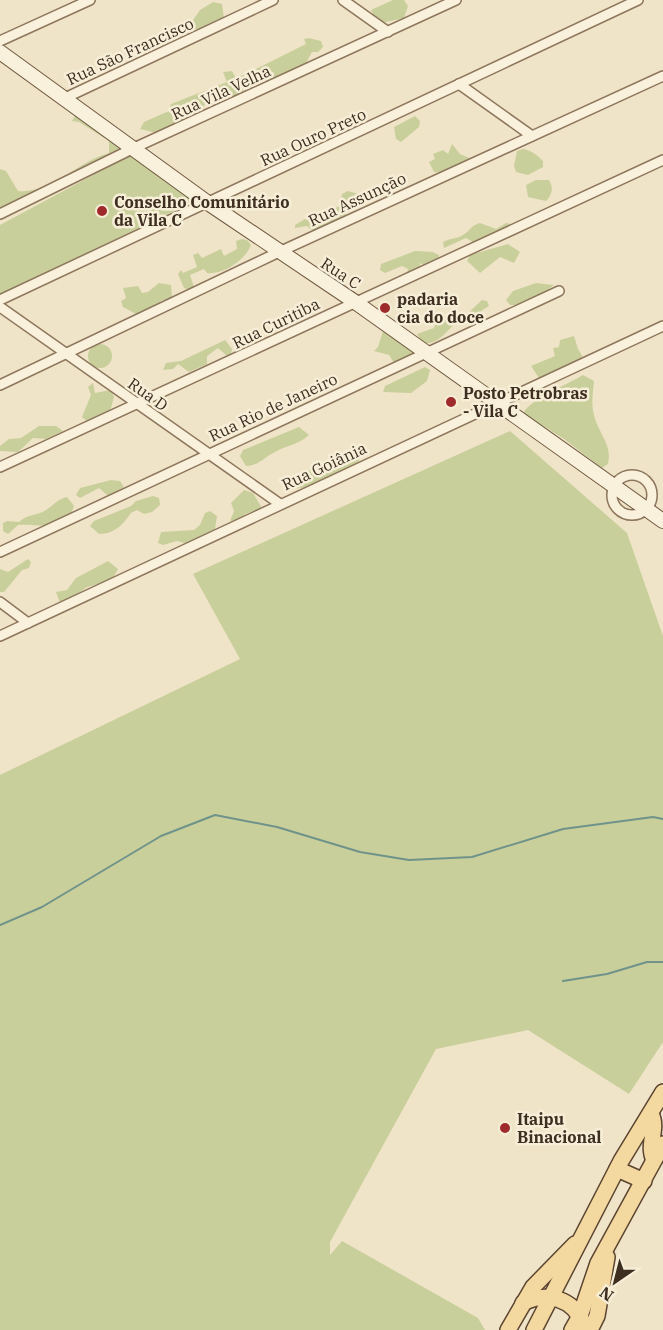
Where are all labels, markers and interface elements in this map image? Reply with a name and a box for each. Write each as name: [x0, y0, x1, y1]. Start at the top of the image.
street label: Rua São Francisco: [63, 13, 197, 89]
street label: Rua Vila Velha: [168, 60, 274, 124]
street label: Rua Ouro Preto: [257, 104, 369, 170]
street label: Rua Assunção: [305, 168, 409, 230]
place label: Conselho Comunitário da Vila C: [114, 192, 290, 230]
marker: Conselho Comunitário da Vila C: [95, 204, 109, 218]
street label: Rua C: [317, 253, 365, 293]
place label: padaria cia do doce: [397, 289, 484, 327]
street label: Rua Curitiba: [229, 293, 323, 353]
marker: padaria cia do doce: [378, 301, 392, 315]
street label: Rua Rio de Janeiro: [206, 368, 340, 446]
street label: Rua D: [124, 373, 172, 415]
place label: Posto Petrobras - Vila C: [463, 383, 588, 421]
marker: Posto Petrobras - Vila C: [444, 395, 458, 409]
street label: Rua Goiânia: [278, 438, 370, 494]
place label: Itaipu Binacional: [517, 1109, 602, 1147]
marker: Itaipu Binacional: [498, 1121, 512, 1135]
north arrow: [585, 1252, 645, 1312]
text: N: [595, 1282, 617, 1306]

